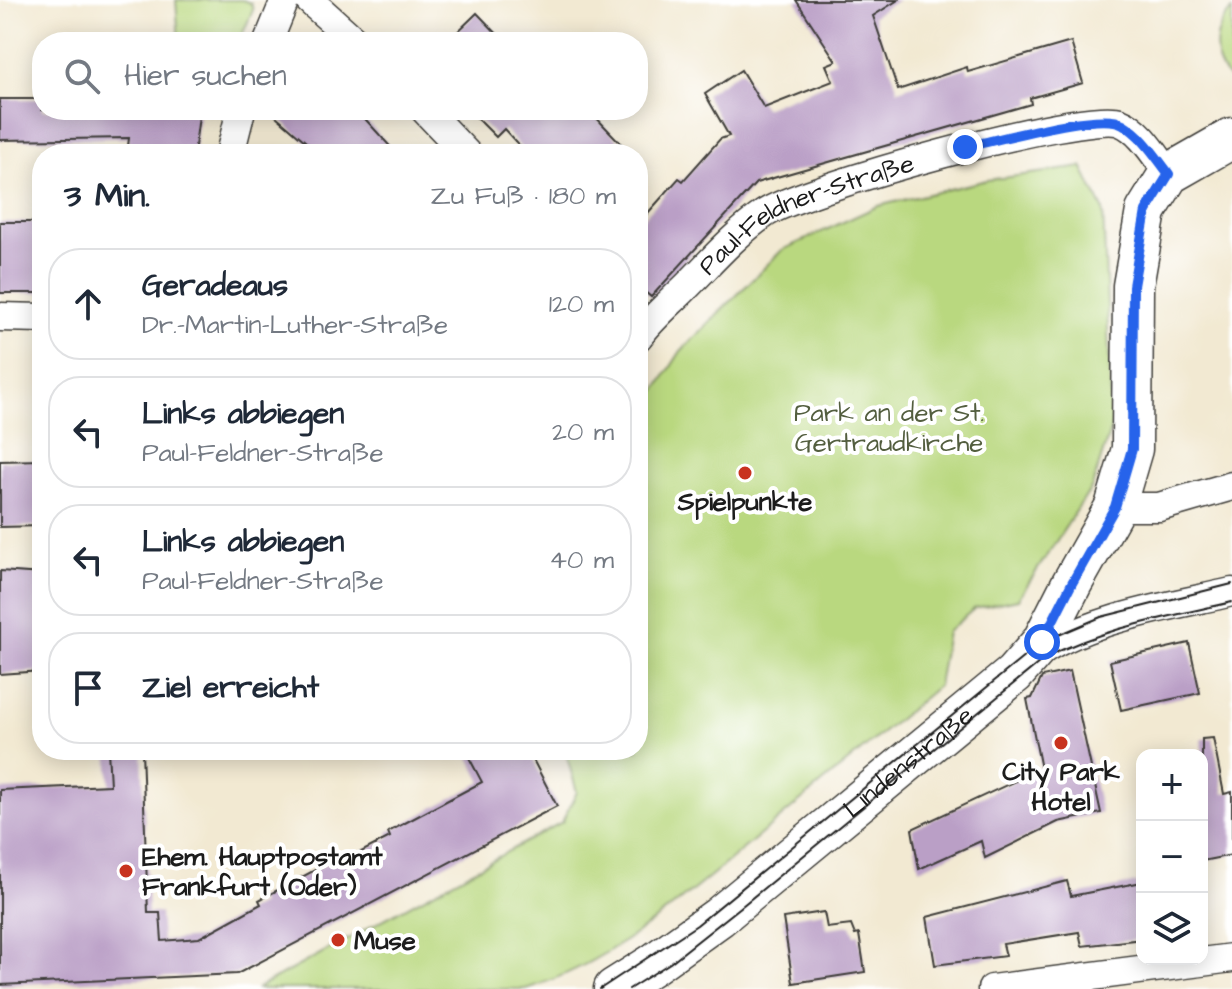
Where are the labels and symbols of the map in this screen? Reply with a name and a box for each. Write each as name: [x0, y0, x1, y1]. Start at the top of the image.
route end: [947, 129, 983, 165]
street label: Paul-Feldner-Straße: [690, 145, 918, 283]
park label: Park an der St. Gertraudkirche: [794, 395, 984, 461]
marker: Spielpunkte: [736, 464, 754, 482]
place label: Spielpunkte: [677, 484, 812, 520]
route start: [1024, 624, 1060, 660]
street label: Lindenstraße: [836, 698, 981, 827]
marker: City Park Hotel: [1052, 734, 1070, 752]
place label: City Park Hotel: [1002, 754, 1121, 820]
place label: Ehem. Hauptpostamt Frankfurt (Oder): [142, 839, 383, 905]
marker: Ehem. Hauptpostamt Frankfurt (Oder): [117, 862, 135, 880]
place label: Muse: [354, 923, 416, 959]
marker: Muse: [329, 931, 347, 949]

